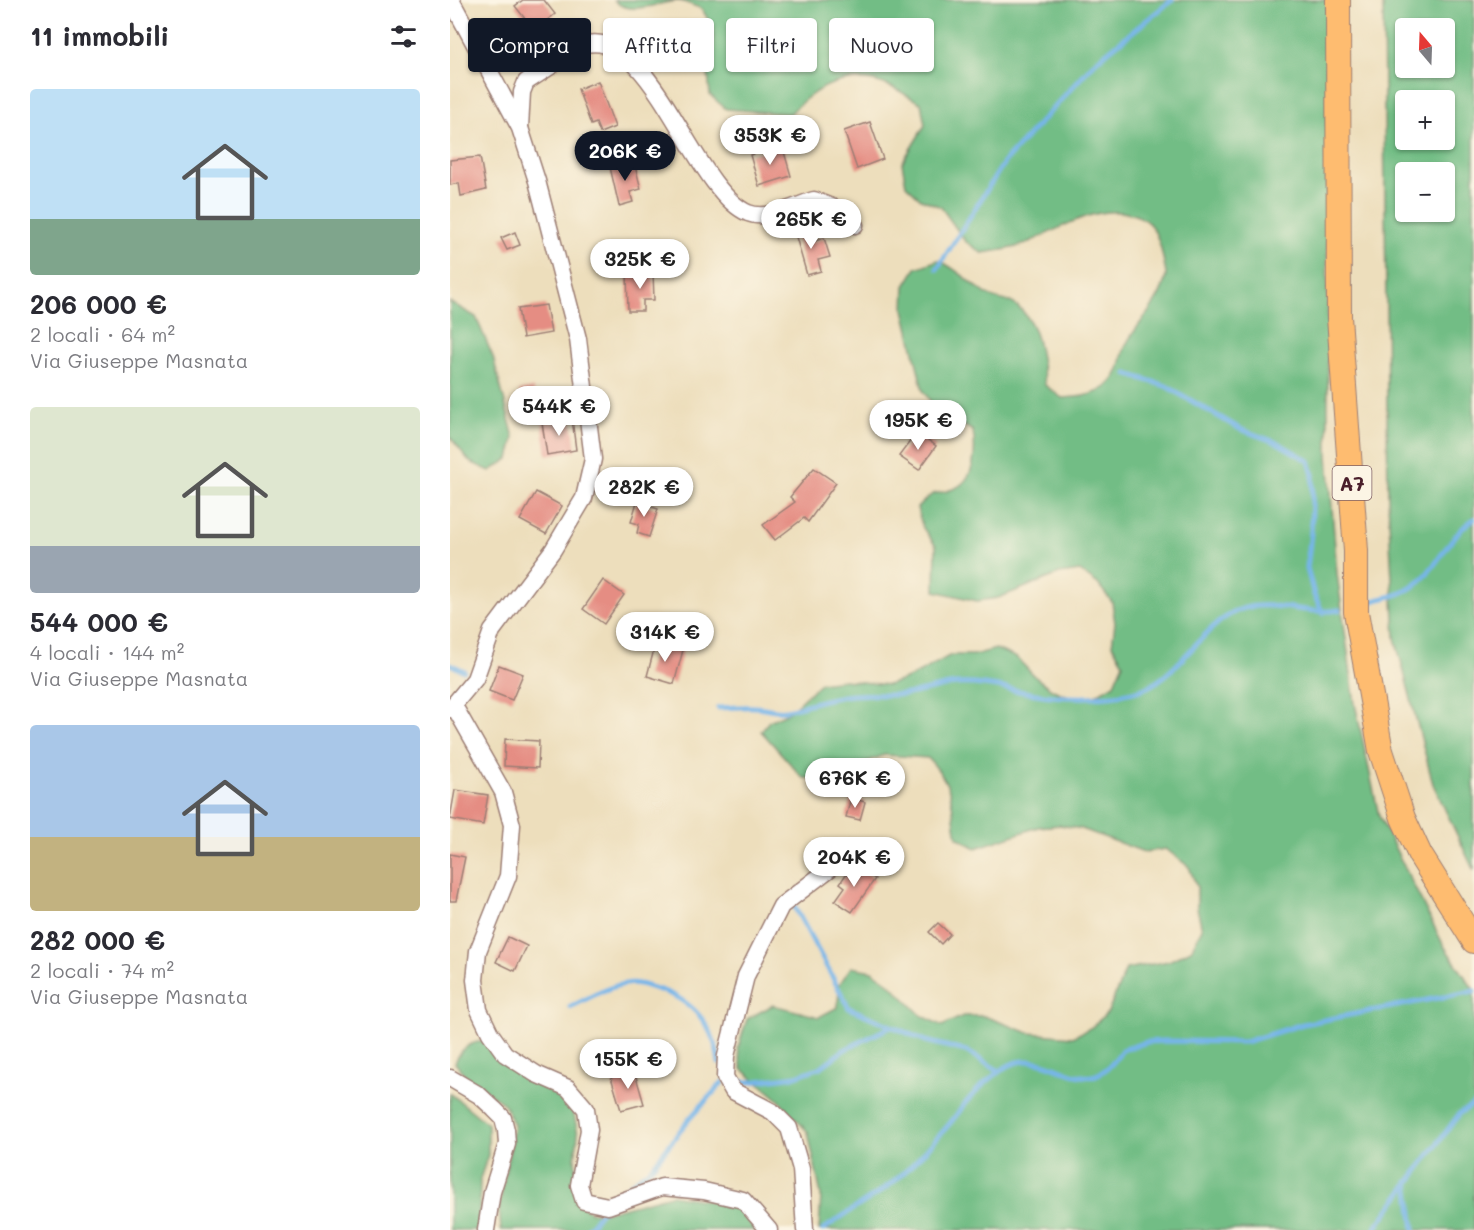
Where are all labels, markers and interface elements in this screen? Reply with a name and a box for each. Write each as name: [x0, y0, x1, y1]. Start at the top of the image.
chip: Compra: [468, 18, 591, 72]
chip: Affitta: [603, 18, 714, 72]
chip: Filtri: [726, 18, 817, 72]
chip: Nuovo: [829, 18, 934, 72]
north arrow: [1395, 18, 1455, 78]
map controls: [1395, 18, 1455, 222]
text: 11 immobili: [30, 19, 169, 53]
icon: filters: [387, 20, 420, 53]
button: +: [1395, 90, 1455, 150]
pin: 353K €: [721, 115, 819, 166]
text: 353K €: [734, 121, 806, 147]
icon: home: [171, 128, 279, 236]
pin: 206K €: [576, 131, 674, 182]
text: 206K €: [589, 137, 661, 163]
button: −: [1395, 162, 1455, 222]
pin: 265K €: [762, 199, 860, 250]
text: 265K €: [775, 205, 847, 231]
pin: 325K €: [591, 239, 689, 290]
text: 325K €: [604, 245, 676, 271]
text: 206 000 €: [30, 287, 167, 321]
text: 2 locali · 64 m²: [30, 321, 175, 347]
text: Via Giuseppe Masnata: [30, 347, 248, 373]
pin: 544K €: [510, 386, 608, 437]
text: 544K €: [522, 392, 596, 418]
pin: 195K €: [869, 400, 967, 451]
text: 195K €: [883, 406, 953, 432]
icon: home: [171, 446, 279, 554]
road number: A7: [1332, 466, 1372, 500]
pin: 282K €: [595, 467, 693, 518]
text: 282K €: [608, 473, 680, 499]
text: 544 000 €: [30, 605, 168, 639]
pin: 314K €: [616, 612, 714, 663]
text: 314K €: [630, 618, 700, 644]
text: 4 locali · 144 m²: [30, 639, 184, 665]
text: Via Giuseppe Masnata: [30, 665, 248, 691]
pin: 676K €: [806, 758, 904, 809]
icon: home: [171, 764, 279, 872]
text: 676K €: [819, 764, 891, 790]
pin: 204K €: [805, 837, 903, 888]
text: 204K €: [817, 843, 891, 869]
text: 282 000 €: [30, 923, 165, 957]
text: 2 locali · 74 m²: [30, 957, 174, 983]
text: Via Giuseppe Masnata: [30, 983, 248, 1009]
pin: 155K €: [579, 1039, 677, 1090]
text: 155K €: [594, 1045, 662, 1071]

